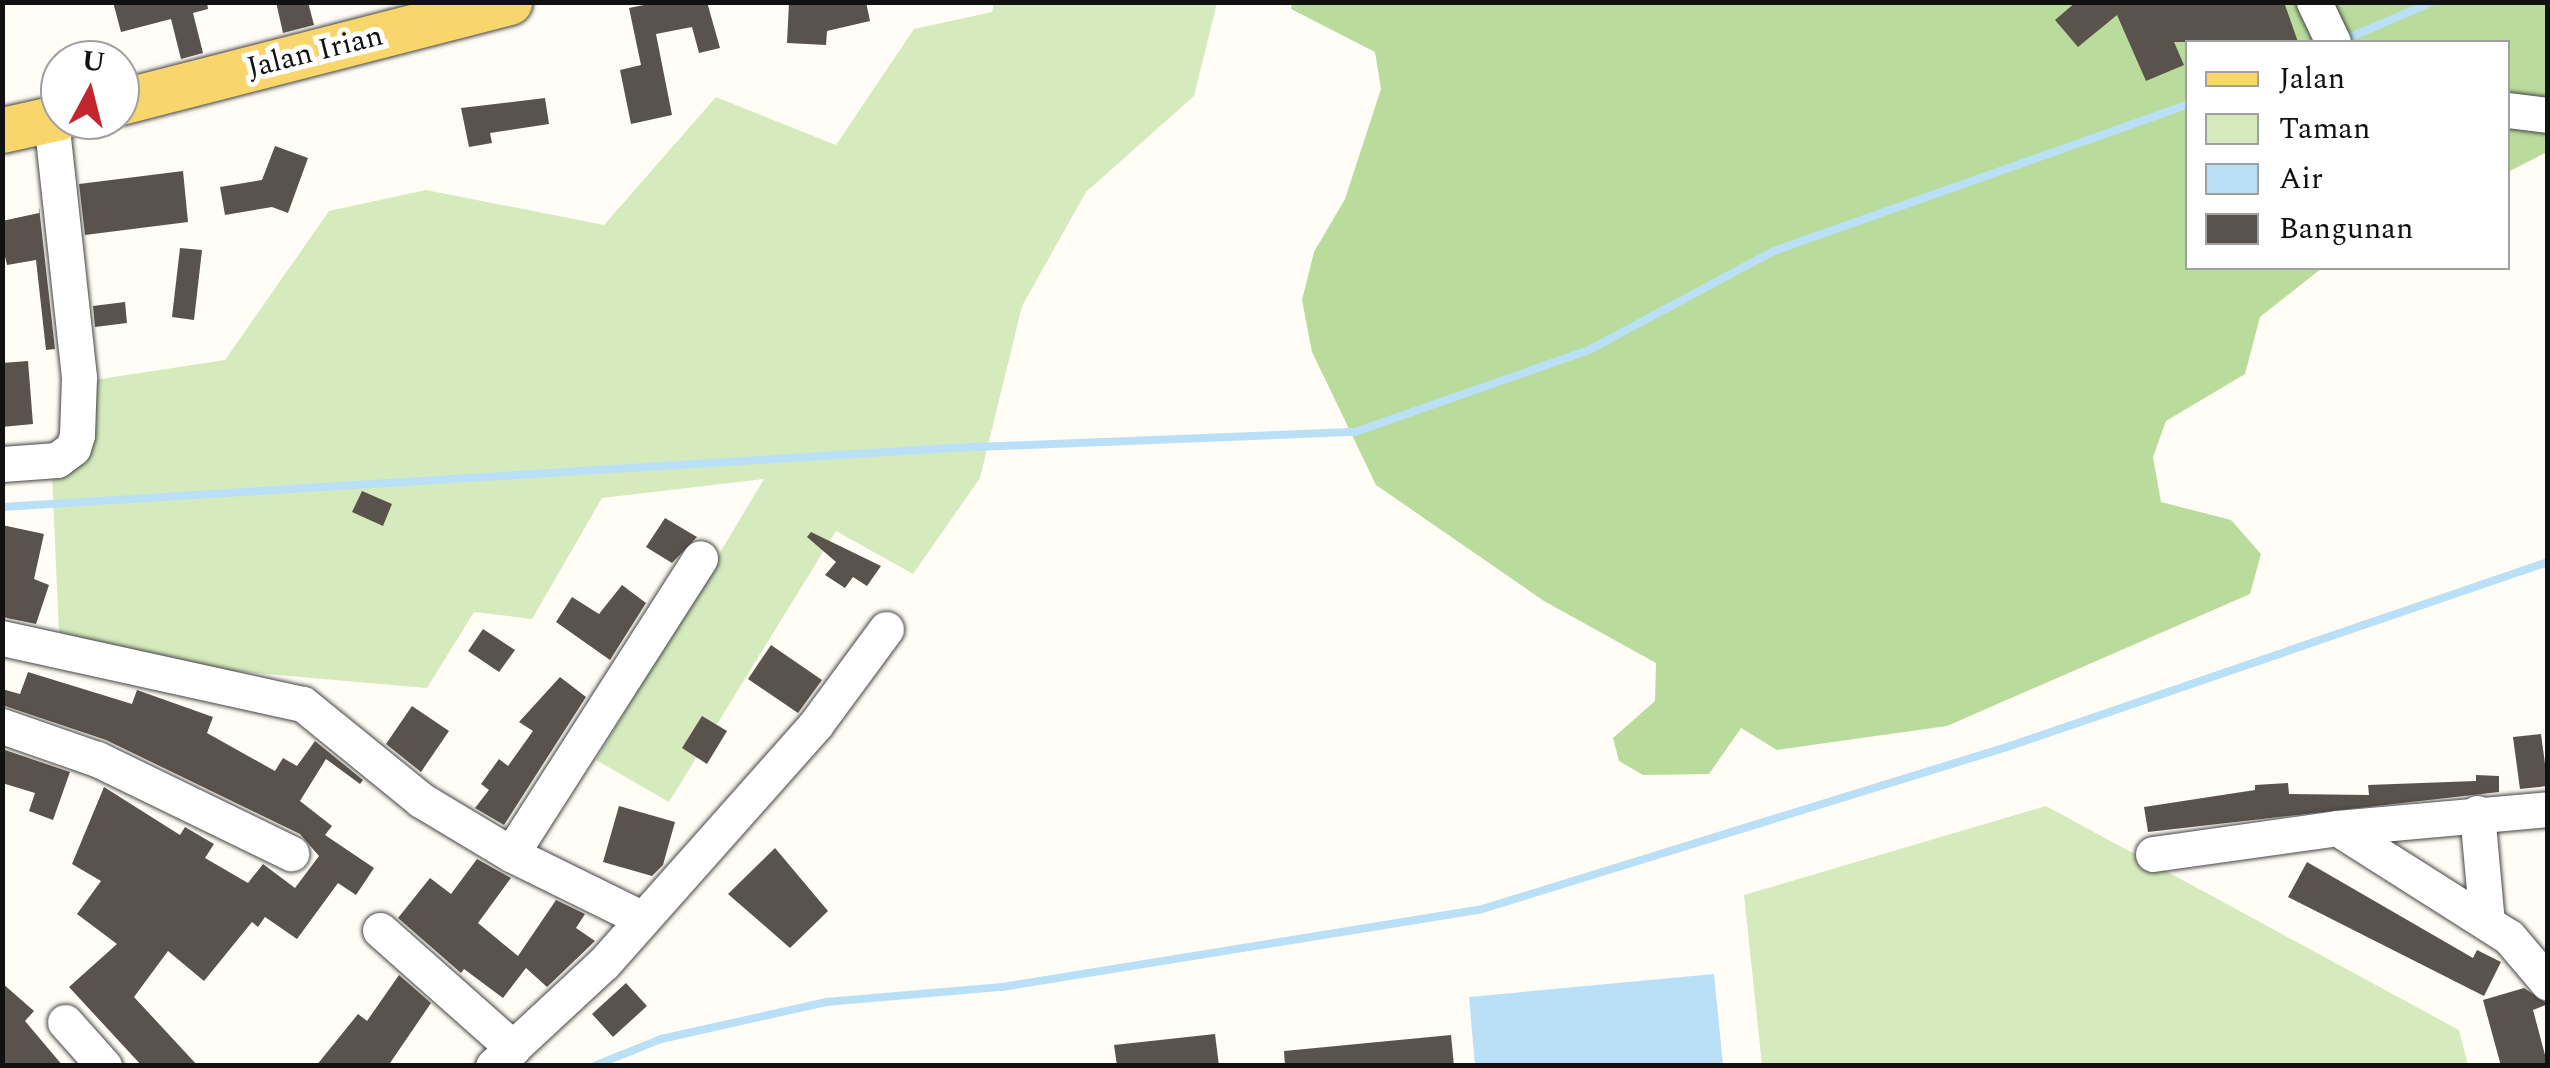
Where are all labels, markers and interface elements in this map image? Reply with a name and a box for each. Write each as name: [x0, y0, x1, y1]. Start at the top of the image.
street label: Jalan Irian: [243, 18, 387, 86]
text: U: [79, 39, 108, 84]
north arrow: [40, 40, 140, 140]
legend: [2185, 40, 2510, 270]
text: Jalan: [2279, 56, 2345, 102]
text: Taman: [2279, 106, 2370, 152]
text: Air: [2279, 156, 2323, 202]
text: Bangunan: [2279, 206, 2413, 252]

